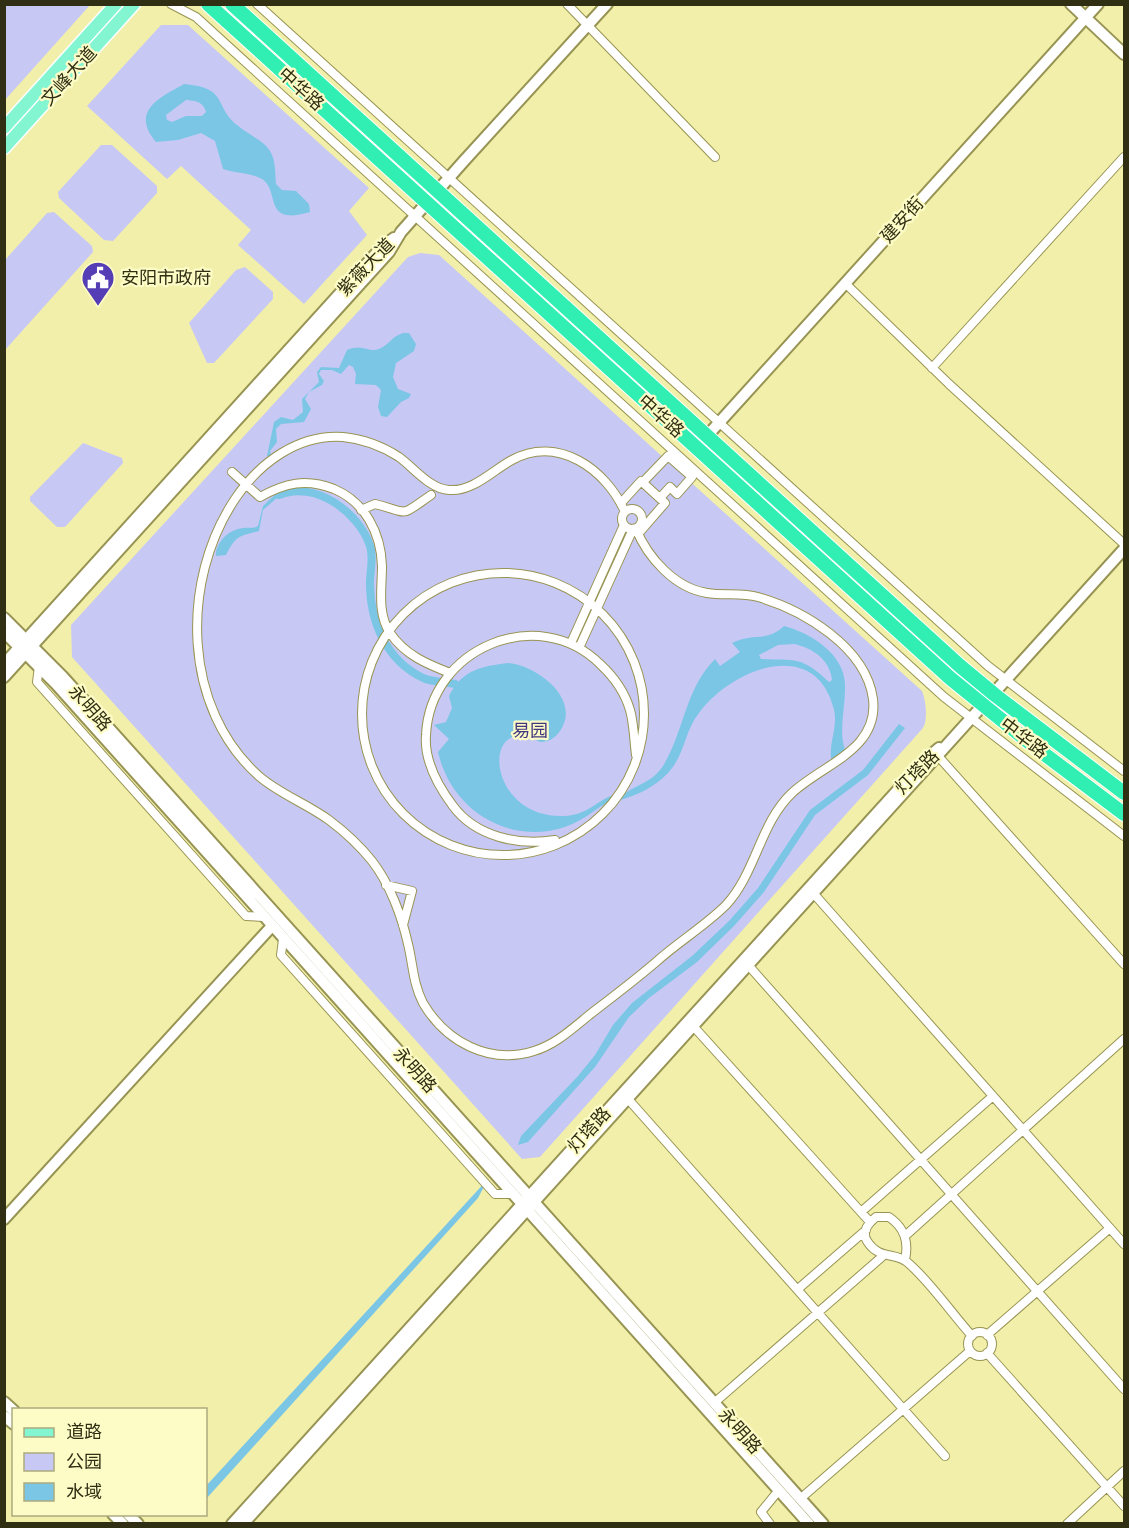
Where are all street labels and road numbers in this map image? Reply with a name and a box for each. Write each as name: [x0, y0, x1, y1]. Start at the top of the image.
street label: 文峰大道: [37, 42, 101, 110]
street label: 中华路: [274, 63, 328, 115]
street label: 建安街: [876, 193, 928, 247]
street label: 紫薇大道: [333, 233, 399, 301]
street label: 中华路: [634, 390, 688, 442]
street label: 永明路: [64, 680, 116, 736]
street label: 中华路: [996, 713, 1052, 763]
street label: 灯塔路: [890, 745, 944, 799]
street label: 永明路: [389, 1043, 441, 1097]
street label: 灯塔路: [563, 1103, 615, 1157]
street label: 永明路: [714, 1404, 766, 1458]

